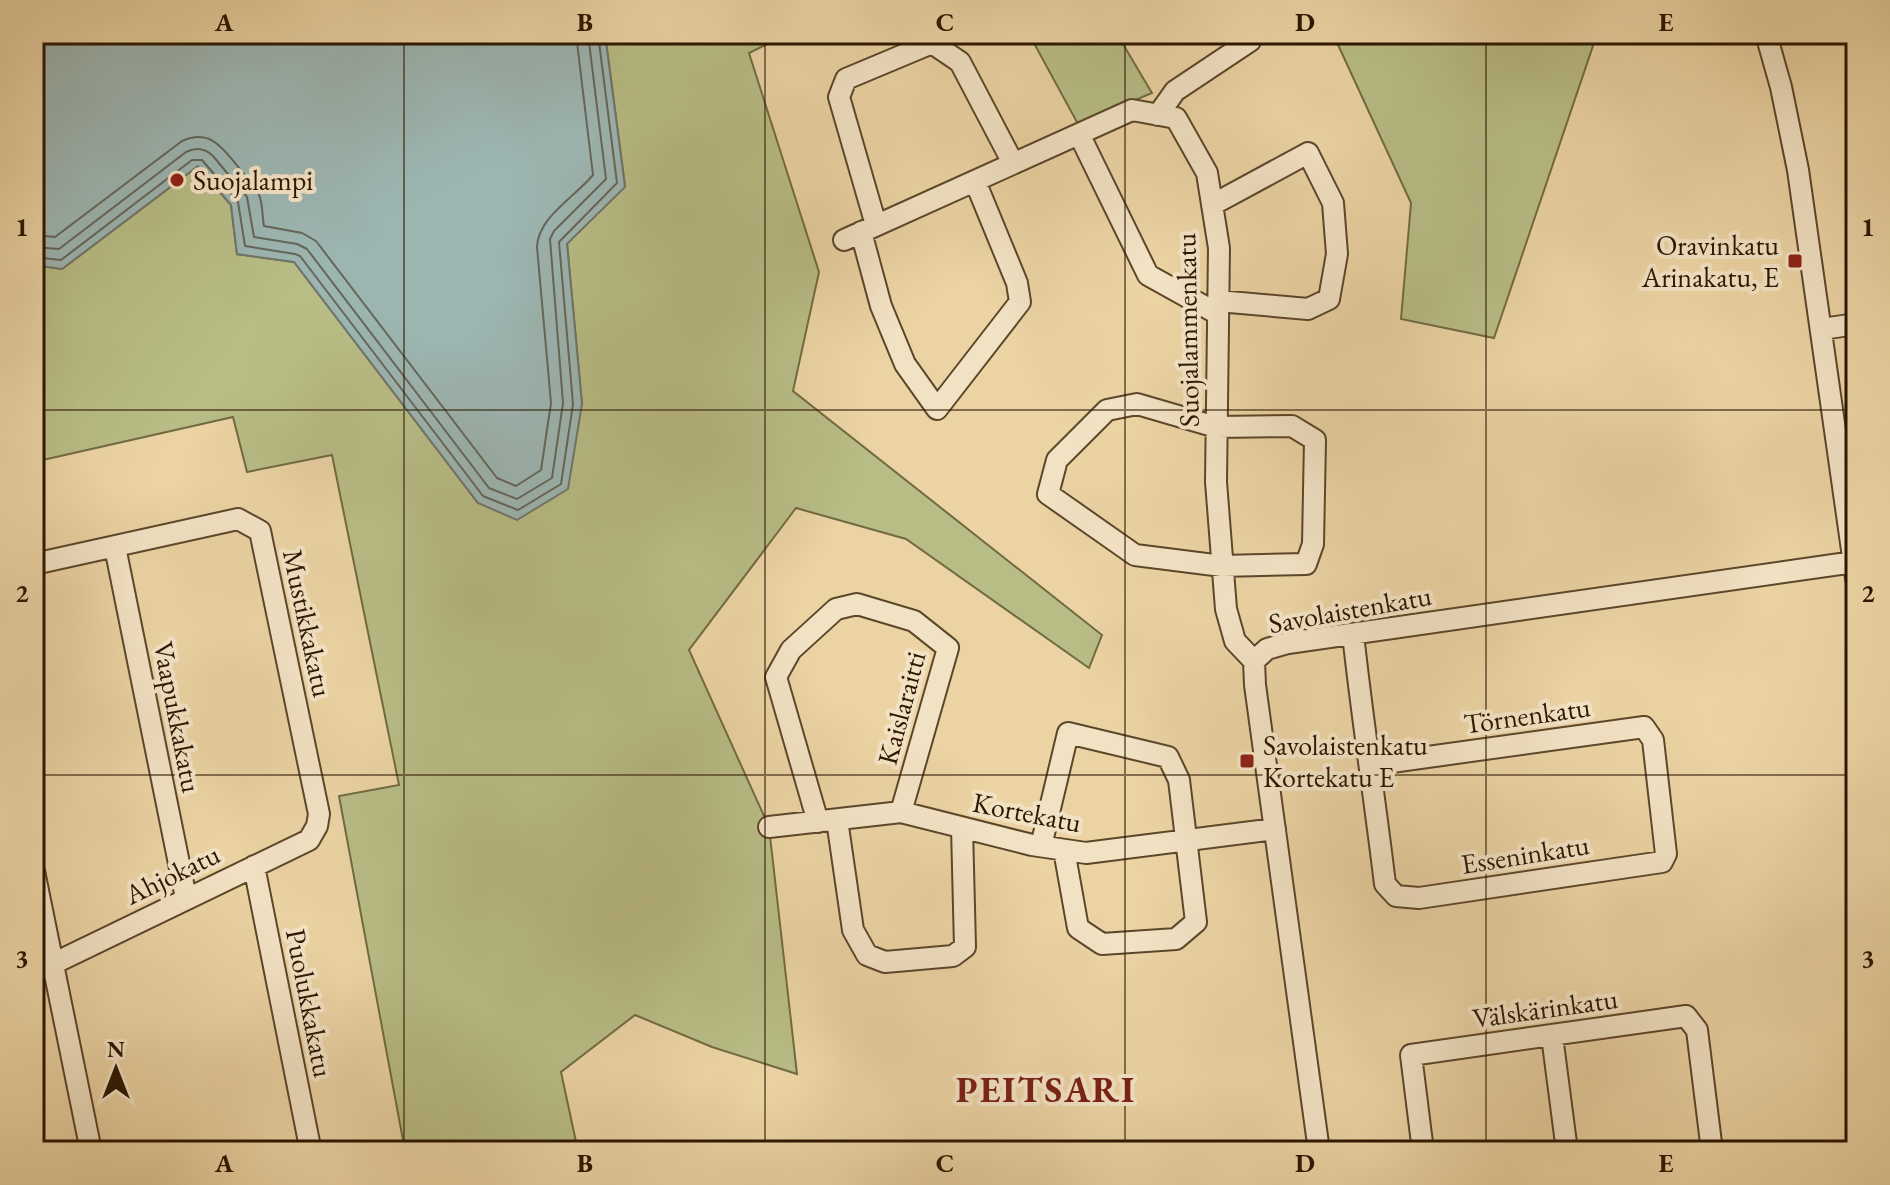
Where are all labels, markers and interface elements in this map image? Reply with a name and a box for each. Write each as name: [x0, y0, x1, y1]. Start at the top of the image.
text: A: [214, 5, 234, 39]
text: B: [577, 5, 593, 39]
text: C: [936, 5, 954, 39]
text: D: [1295, 5, 1315, 39]
text: E: [1659, 5, 1674, 39]
place label: Suojalampi: [193, 162, 313, 198]
marker: Suojalampi: [168, 171, 186, 189]
text: 1: [15, 210, 29, 244]
text: 1: [1861, 210, 1875, 244]
place label: Oravinkatu Arinakatu, E: [1641, 227, 1779, 295]
street label: Suojalammenkatu: [1167, 232, 1207, 427]
marker: Oravinkatu Arinakatu, E: [1786, 252, 1804, 270]
street label: Mustikkakatu: [275, 546, 341, 700]
text: 2: [15, 576, 29, 610]
text: 2: [1861, 576, 1875, 610]
street label: Savolaistenkatu: [1266, 577, 1435, 641]
street label: Vaapukkakatu: [146, 639, 210, 796]
street label: Kaislaraitti: [869, 647, 933, 769]
street label: Törnenkatu: [1461, 688, 1593, 742]
place label: Savolaistenkatu Kortekatu E: [1263, 727, 1428, 795]
marker: Savolaistenkatu Kortekatu E: [1238, 752, 1256, 770]
street label: Kortekatu: [970, 784, 1085, 840]
street label: Esseninkatu: [1458, 826, 1592, 882]
street label: Ahjokatu: [118, 835, 226, 913]
street label: Puolukkakatu: [278, 926, 342, 1080]
text: 3: [15, 941, 29, 975]
text: 3: [1861, 941, 1875, 975]
street label: Välskärinkatu: [1470, 980, 1620, 1036]
north arrow: [76, 1029, 156, 1109]
text: N: [107, 1035, 125, 1064]
district label: PEITSARI: [956, 1066, 1136, 1113]
text: A: [214, 1146, 234, 1180]
text: B: [577, 1146, 593, 1180]
text: C: [936, 1146, 954, 1180]
text: D: [1295, 1146, 1315, 1180]
text: E: [1659, 1146, 1674, 1180]

